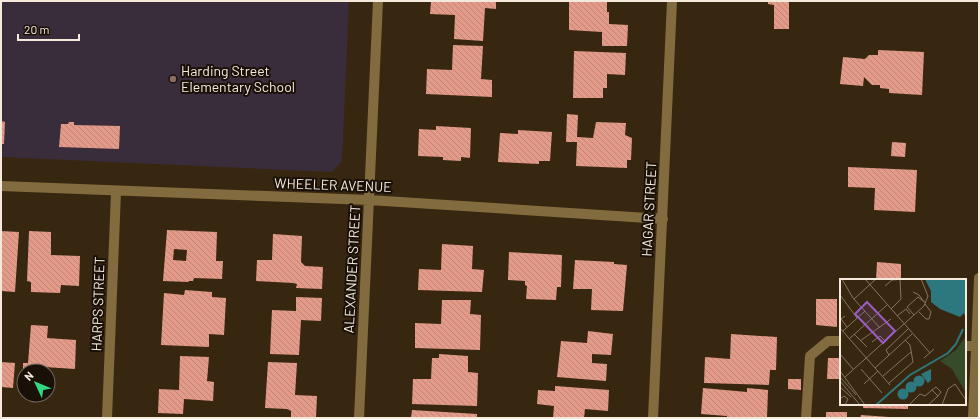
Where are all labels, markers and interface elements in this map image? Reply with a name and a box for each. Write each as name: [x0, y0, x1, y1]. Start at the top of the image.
scale bar: [18, 16, 79, 42]
text: 20 m: [24, 22, 50, 36]
place label: Harding Street Elementary School: [181, 62, 295, 95]
marker: Harding Street Elementary School: [168, 74, 178, 84]
street label: HAGAR STREET: [638, 161, 659, 257]
street label: WHEELER AVENUE: [274, 174, 392, 195]
street label: ALEXANDER STREET: [340, 204, 363, 334]
street label: HARPS STREET: [87, 256, 108, 352]
inset map: [840, 279, 966, 405]
north arrow: [16, 363, 56, 403]
text: N: [21, 369, 36, 383]

